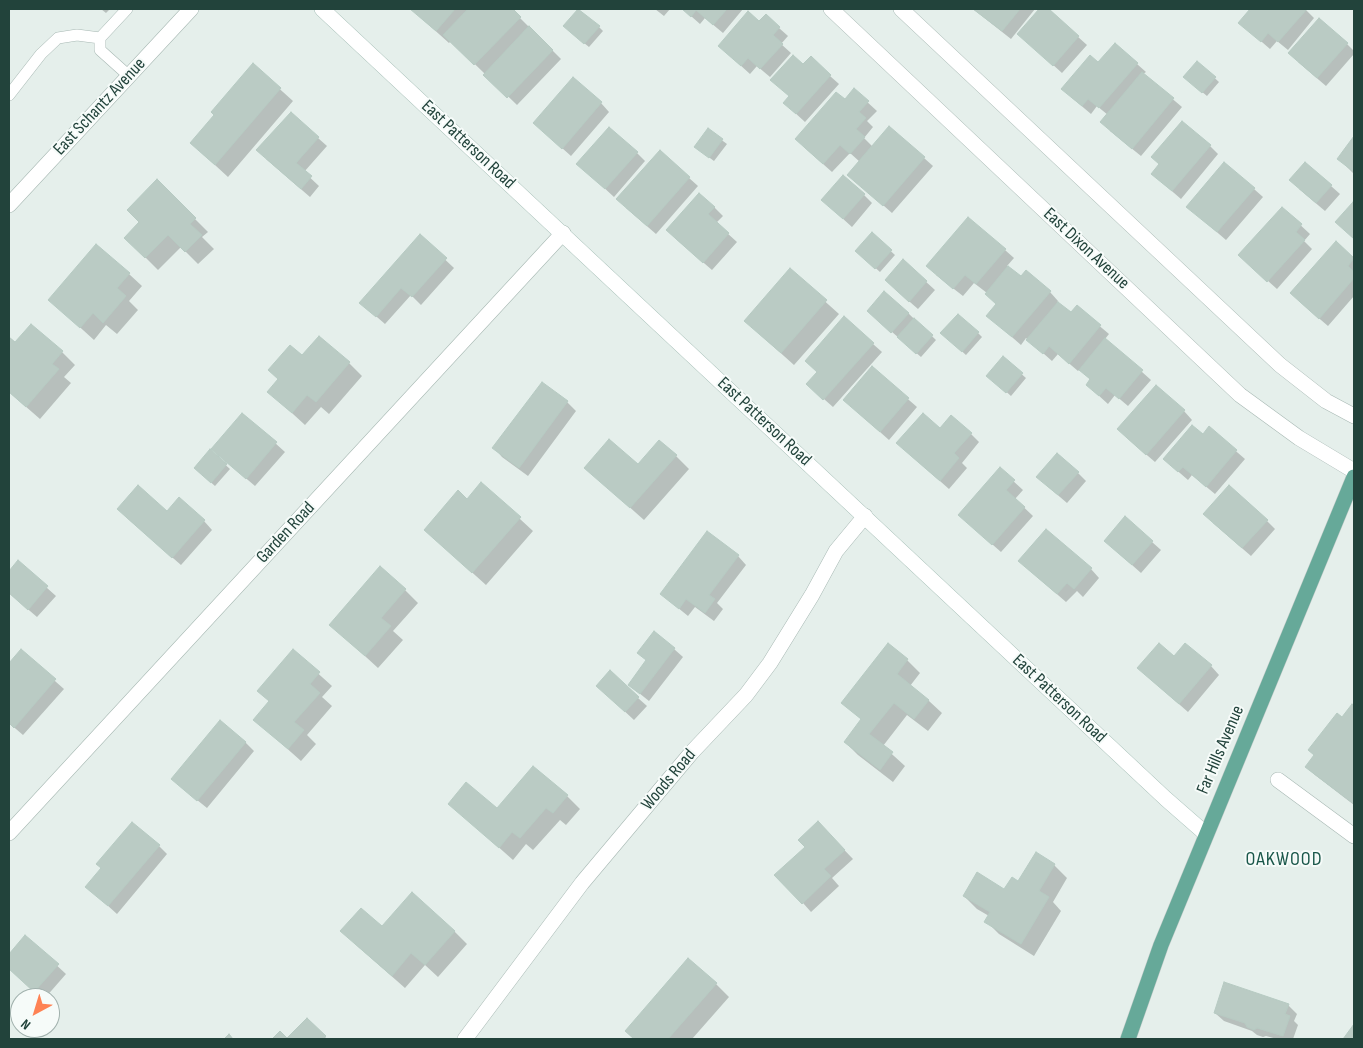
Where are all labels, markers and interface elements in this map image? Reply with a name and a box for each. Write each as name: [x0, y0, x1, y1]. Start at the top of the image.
street label: East Schantz Avenue: [49, 54, 151, 160]
street label: East Patterson Road: [417, 96, 519, 194]
street label: East Dixon Avenue: [1039, 204, 1133, 294]
street label: East Patterson Road: [713, 373, 815, 471]
street label: Garden Road: [252, 498, 320, 568]
street label: East Patterson Road: [1008, 650, 1110, 748]
street label: Far Hills Avenue: [1193, 703, 1249, 797]
street label: Woods Road: [637, 745, 701, 815]
district label: OAKWOOD: [1245, 848, 1323, 872]
north arrow: [10, 988, 60, 1038]
text: N: [18, 1015, 34, 1033]

